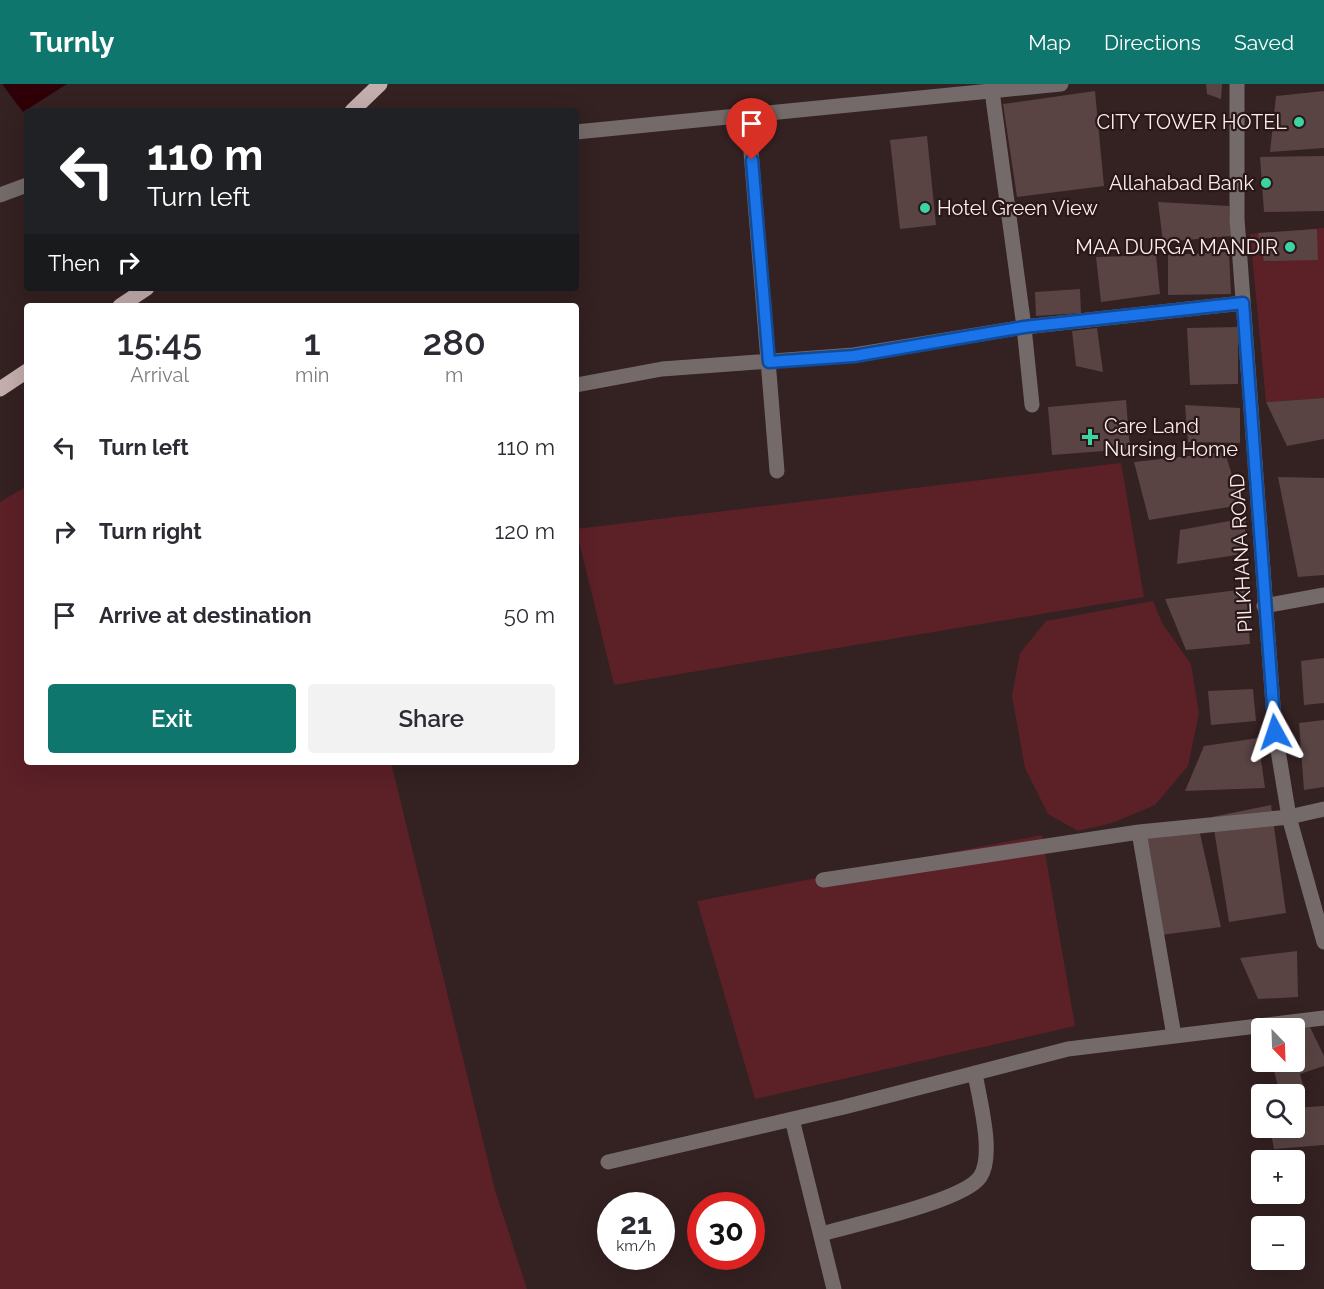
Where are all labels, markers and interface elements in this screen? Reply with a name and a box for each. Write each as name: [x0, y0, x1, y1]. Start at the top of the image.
text: Turnly: [30, 26, 114, 59]
text: Map: [1028, 30, 1071, 55]
text: Directions: [1104, 30, 1201, 55]
text: Saved: [1234, 30, 1294, 55]
pin: [726, 98, 777, 160]
icon: arrive: [735, 107, 768, 140]
place label: CITY TOWER HOTEL: [1097, 110, 1287, 134]
marker: CITY TOWER HOTEL: [1292, 115, 1306, 129]
text: 110 m: [147, 131, 263, 180]
icon: left: [48, 132, 126, 210]
place label: Allahabad Bank: [1109, 171, 1254, 195]
marker: Allahabad Bank: [1259, 176, 1273, 190]
text: Turn left: [147, 181, 250, 212]
place label: Hotel Green View: [937, 196, 1098, 220]
marker: Hotel Green View: [918, 201, 932, 215]
place label: MAA DURGA MANDIR: [1075, 235, 1278, 259]
marker: MAA DURGA MANDIR: [1283, 240, 1297, 254]
icon: right: [112, 246, 145, 279]
text: Then: [48, 250, 100, 276]
text: 15:45: [117, 321, 202, 363]
text: 1: [304, 321, 321, 363]
text: 280: [422, 321, 486, 363]
text: Arrival: [130, 363, 189, 387]
text: min: [295, 363, 329, 387]
text: m: [445, 363, 463, 387]
place label: Care Land Nursing Home: [1104, 414, 1238, 461]
marker: Care Land Nursing Home: [1081, 428, 1099, 446]
icon: left: [48, 431, 81, 464]
text: Turn left: [99, 434, 189, 460]
text: 110 m: [497, 434, 555, 460]
street label: PILKHANA ROAD: [1225, 473, 1257, 633]
icon: right: [48, 515, 81, 548]
text: Turn right: [99, 518, 202, 544]
text: 120 m: [495, 518, 555, 544]
icon: arrive: [48, 599, 81, 632]
text: Arrive at destination: [99, 602, 312, 628]
text: 50 m: [504, 602, 555, 628]
button: Exit: [48, 684, 296, 753]
button: Share: [308, 684, 555, 753]
position arrow: [1243, 700, 1307, 764]
north arrow: [1251, 1018, 1305, 1072]
map controls: [1251, 1018, 1305, 1270]
button: search: [1251, 1084, 1305, 1138]
button: +: [1251, 1150, 1305, 1204]
speed limit sign: 30: [687, 1192, 765, 1270]
text: 21: [620, 1206, 652, 1241]
button: −: [1251, 1216, 1305, 1270]
text: km/h: [616, 1237, 656, 1255]

